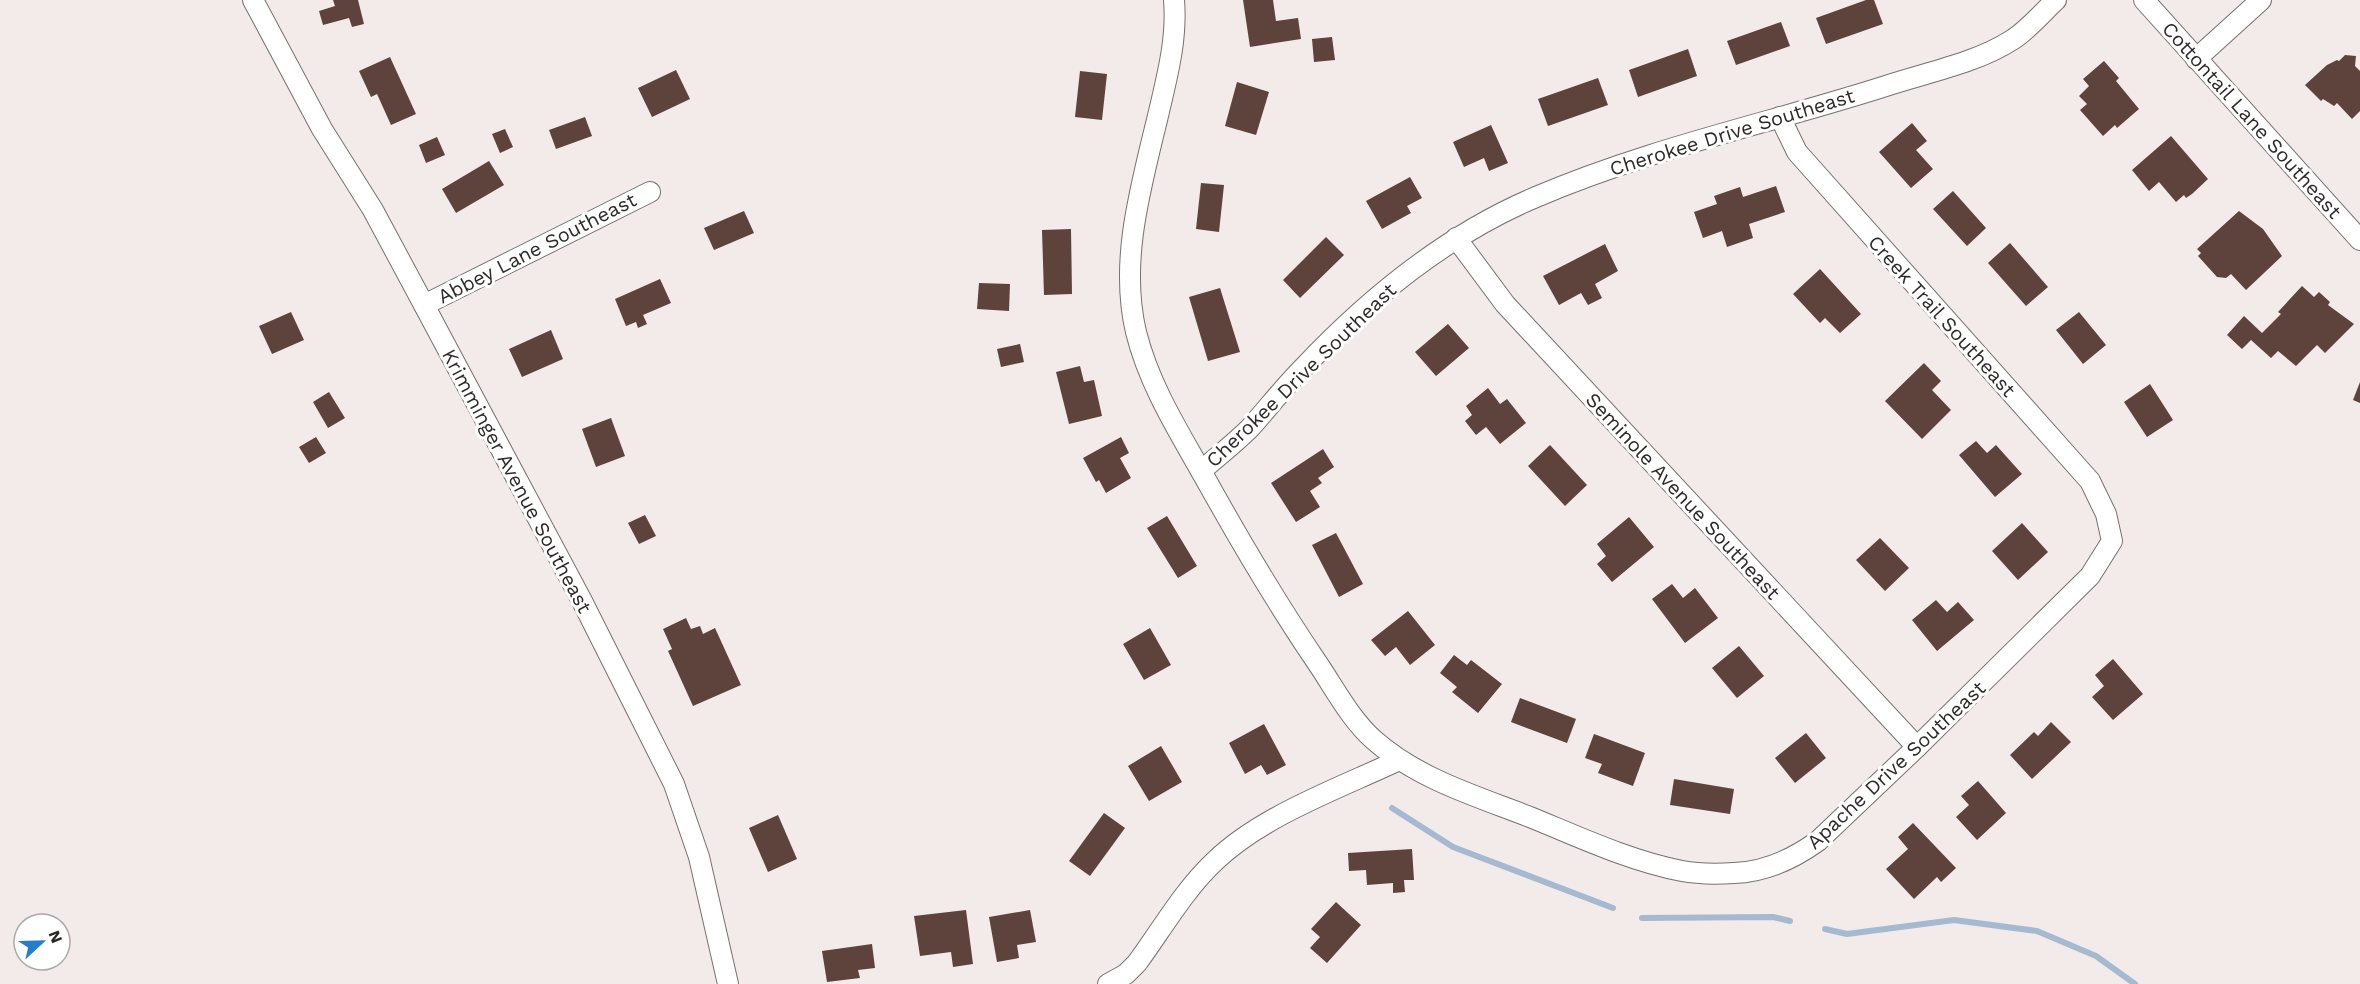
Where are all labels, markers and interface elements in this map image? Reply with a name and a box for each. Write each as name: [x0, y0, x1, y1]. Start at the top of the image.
street label: Cottontail Lane Southeast: [2157, 17, 2347, 224]
street label: Cherokee Drive Southeast: [1607, 83, 1858, 181]
street label: Abbey Lane Southeast: [434, 187, 641, 309]
street label: Creek Trail Southeast: [1863, 230, 2021, 402]
street label: Cherokee Drive Southeast: [1201, 278, 1401, 472]
street label: Krimminger Avenue Southeast: [437, 345, 597, 618]
street label: Seminole Avenue Southeast: [1581, 388, 1786, 605]
street label: Apache Drive Southeast: [1802, 676, 1991, 854]
north arrow: [12, 912, 72, 972]
text: N: [44, 928, 66, 946]

